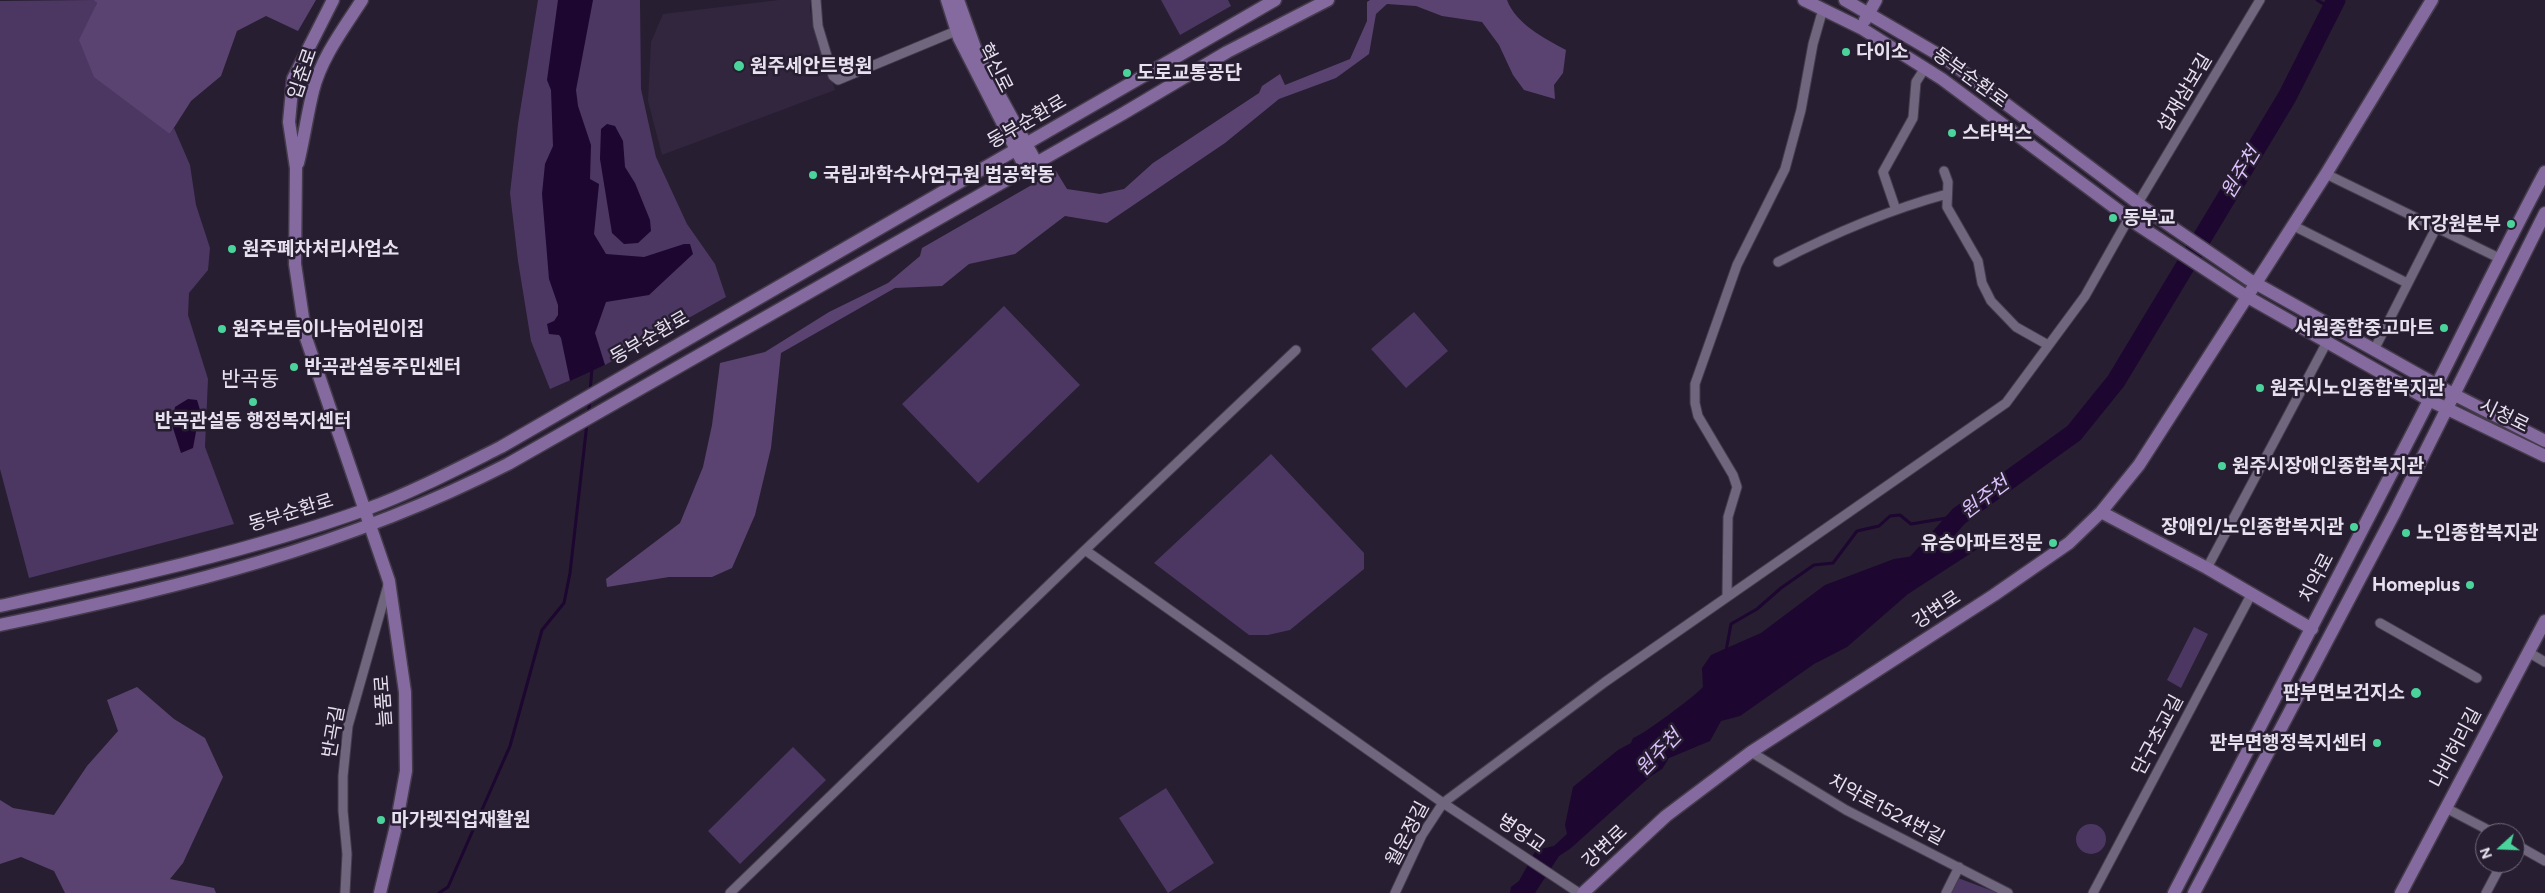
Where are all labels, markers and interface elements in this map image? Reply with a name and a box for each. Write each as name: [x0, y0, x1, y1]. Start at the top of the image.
street label: 혁신로: [973, 39, 1017, 97]
place label: 다이소: [1856, 41, 1908, 63]
street label: 동부순환로: [1928, 43, 2012, 113]
street label: 입춘로: [284, 45, 322, 103]
marker: 다이소: [1840, 46, 1852, 58]
street label: 섭재삼보길: [2153, 50, 2217, 136]
place label: 원주세안트병원: [750, 55, 872, 77]
marker: 원주세안트병원: [732, 59, 746, 73]
place label: 도로교통공단: [1137, 62, 1242, 84]
marker: 도로교통공단: [1121, 67, 1133, 79]
street label: 동부순환로: [983, 90, 1071, 154]
place label: 스타벅스: [1962, 122, 2032, 144]
marker: 스타벅스: [1946, 127, 1958, 139]
water label: 원주천: [2216, 143, 2266, 203]
place label: 국립과학수사연구원 법공학동: [823, 164, 1055, 186]
marker: 국립과학수사연구원 법공학동: [807, 169, 819, 181]
place label: 동부교: [2123, 207, 2175, 229]
marker: 동부교: [2107, 212, 2119, 224]
place label: KT강원본부: [2407, 213, 2501, 235]
marker: KT강원본부: [2505, 218, 2517, 230]
place label: 원주폐차처리사업소: [242, 238, 399, 260]
marker: 원주폐차처리사업소: [226, 243, 238, 255]
street label: 동부순환로: [606, 306, 694, 370]
place label: 서원종합중고마트: [2294, 317, 2434, 339]
place label: 원주보듬이나눔어린이집: [232, 318, 424, 340]
marker: 서원종합중고마트: [2438, 322, 2450, 334]
marker: 원주보듬이나눔어린이집: [216, 323, 228, 335]
place label: 반곡관설동주민센터: [304, 356, 461, 378]
marker: 반곡관설동주민센터: [288, 361, 300, 373]
district label: 반곡동: [221, 367, 279, 393]
place label: 원주시노인종합복지관: [2270, 377, 2445, 399]
marker: 원주시노인종합복지관: [2254, 382, 2266, 394]
street label: 시청로: [2475, 394, 2533, 438]
marker: 반곡관설동 행정복지센터: [247, 396, 259, 408]
place label: 반곡관설동 행정복지센터: [155, 410, 351, 432]
place label: 원주시장애인종합복지관: [2232, 455, 2424, 477]
marker: 원주시장애인종합복지관: [2216, 460, 2228, 472]
water label: 원주천: [1956, 472, 2014, 524]
street label: 동부순환로: [246, 489, 336, 537]
place label: 장애인/노인종합복지관: [2161, 516, 2344, 538]
marker: 장애인/노인종합복지관: [2348, 521, 2360, 533]
place label: 노인종합복지관: [2416, 522, 2538, 544]
marker: 노인종합복지관: [2400, 527, 2412, 539]
place label: 유승아파트정문: [1921, 532, 2043, 554]
marker: 유승아파트정문: [2047, 537, 2059, 549]
street label: 치악로: [2295, 549, 2339, 607]
place label: Homeplus: [2372, 574, 2460, 596]
marker: Homeplus: [2464, 579, 2476, 591]
street label: 강변로: [1909, 586, 1965, 634]
street label: 늘품로: [371, 674, 397, 728]
place label: 판부면보건지소: [2283, 682, 2405, 704]
marker: 판부면보건지소: [2409, 686, 2423, 700]
street label: 단구초교길: [2127, 691, 2189, 779]
street label: 반곡길: [318, 704, 350, 760]
street label: 나비허리길: [2425, 704, 2487, 792]
water label: 원주천: [1631, 725, 1687, 781]
place label: 판부면행정복지센터: [2210, 732, 2367, 754]
marker: 판부면행정복지센터: [2371, 737, 2383, 749]
street label: 치악로1524번길: [1824, 770, 1948, 850]
street label: 월운정길: [1382, 798, 1434, 870]
place label: 마가렛직업재활원: [391, 809, 531, 831]
street label: 병영교: [1493, 810, 1549, 858]
marker: 마가렛직업재활원: [375, 814, 387, 826]
street label: 강변로: [1578, 821, 1632, 873]
north arrow: [2475, 823, 2525, 873]
text: N: [2477, 845, 2496, 861]

